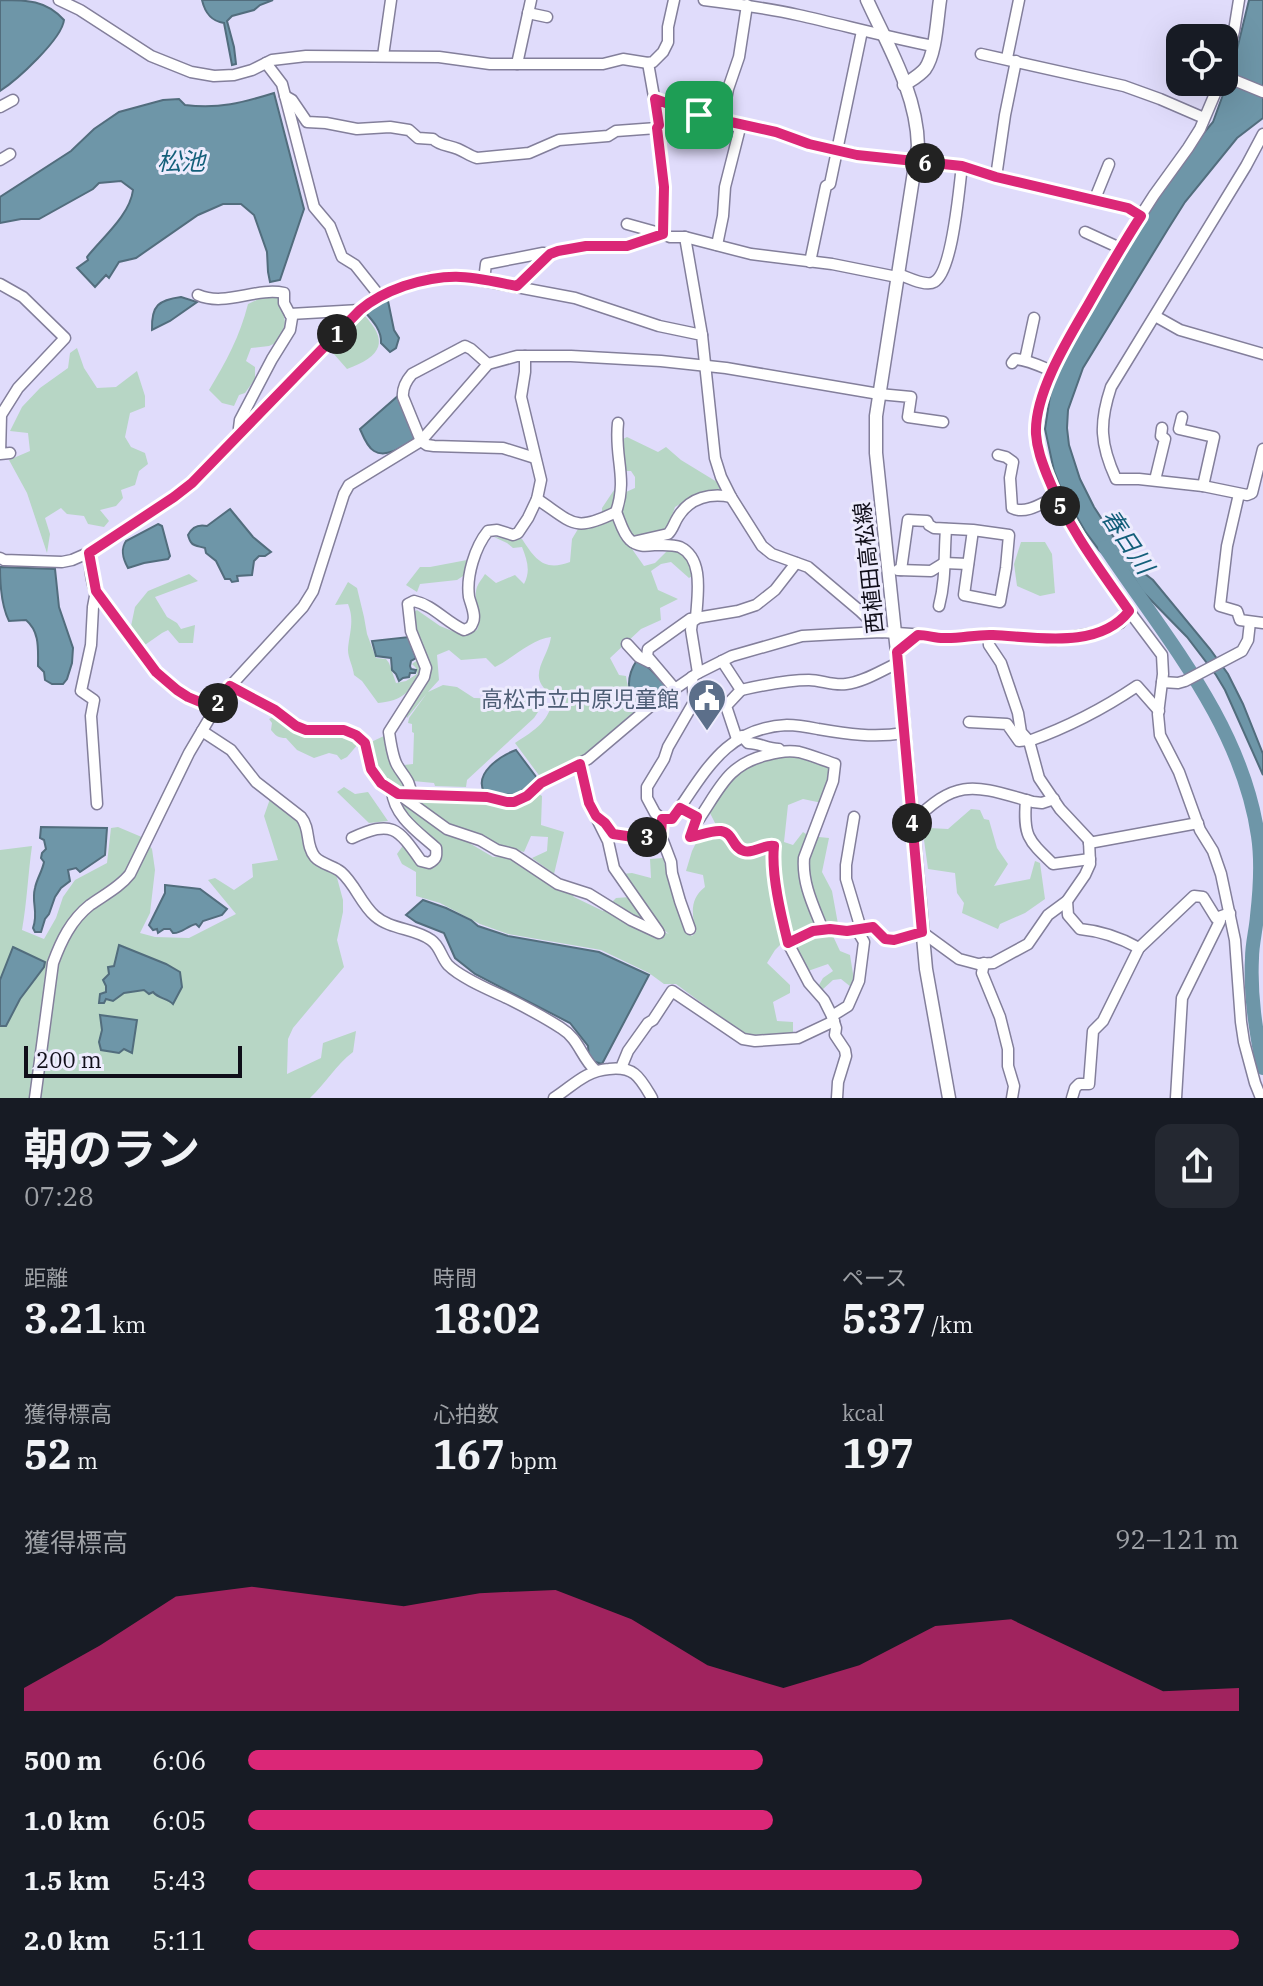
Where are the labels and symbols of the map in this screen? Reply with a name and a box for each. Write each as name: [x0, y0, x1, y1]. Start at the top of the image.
pin: [665, 81, 733, 149]
pin: 6: [905, 143, 945, 183]
water label: 松池: [157, 145, 207, 177]
pin: 1: [317, 314, 357, 354]
pin: 5: [1040, 486, 1080, 526]
street label: 西植田高松線: [847, 501, 889, 635]
water label: 春日川: [1095, 502, 1163, 582]
public building icon: 高松市立中原児童館: [686, 677, 728, 732]
pin: 2: [198, 683, 238, 723]
place label: 高松市立中原児童館: [481, 684, 679, 713]
pin: 4: [892, 803, 932, 843]
pin: 3: [627, 817, 667, 857]
scale bar: [24, 1042, 242, 1078]

